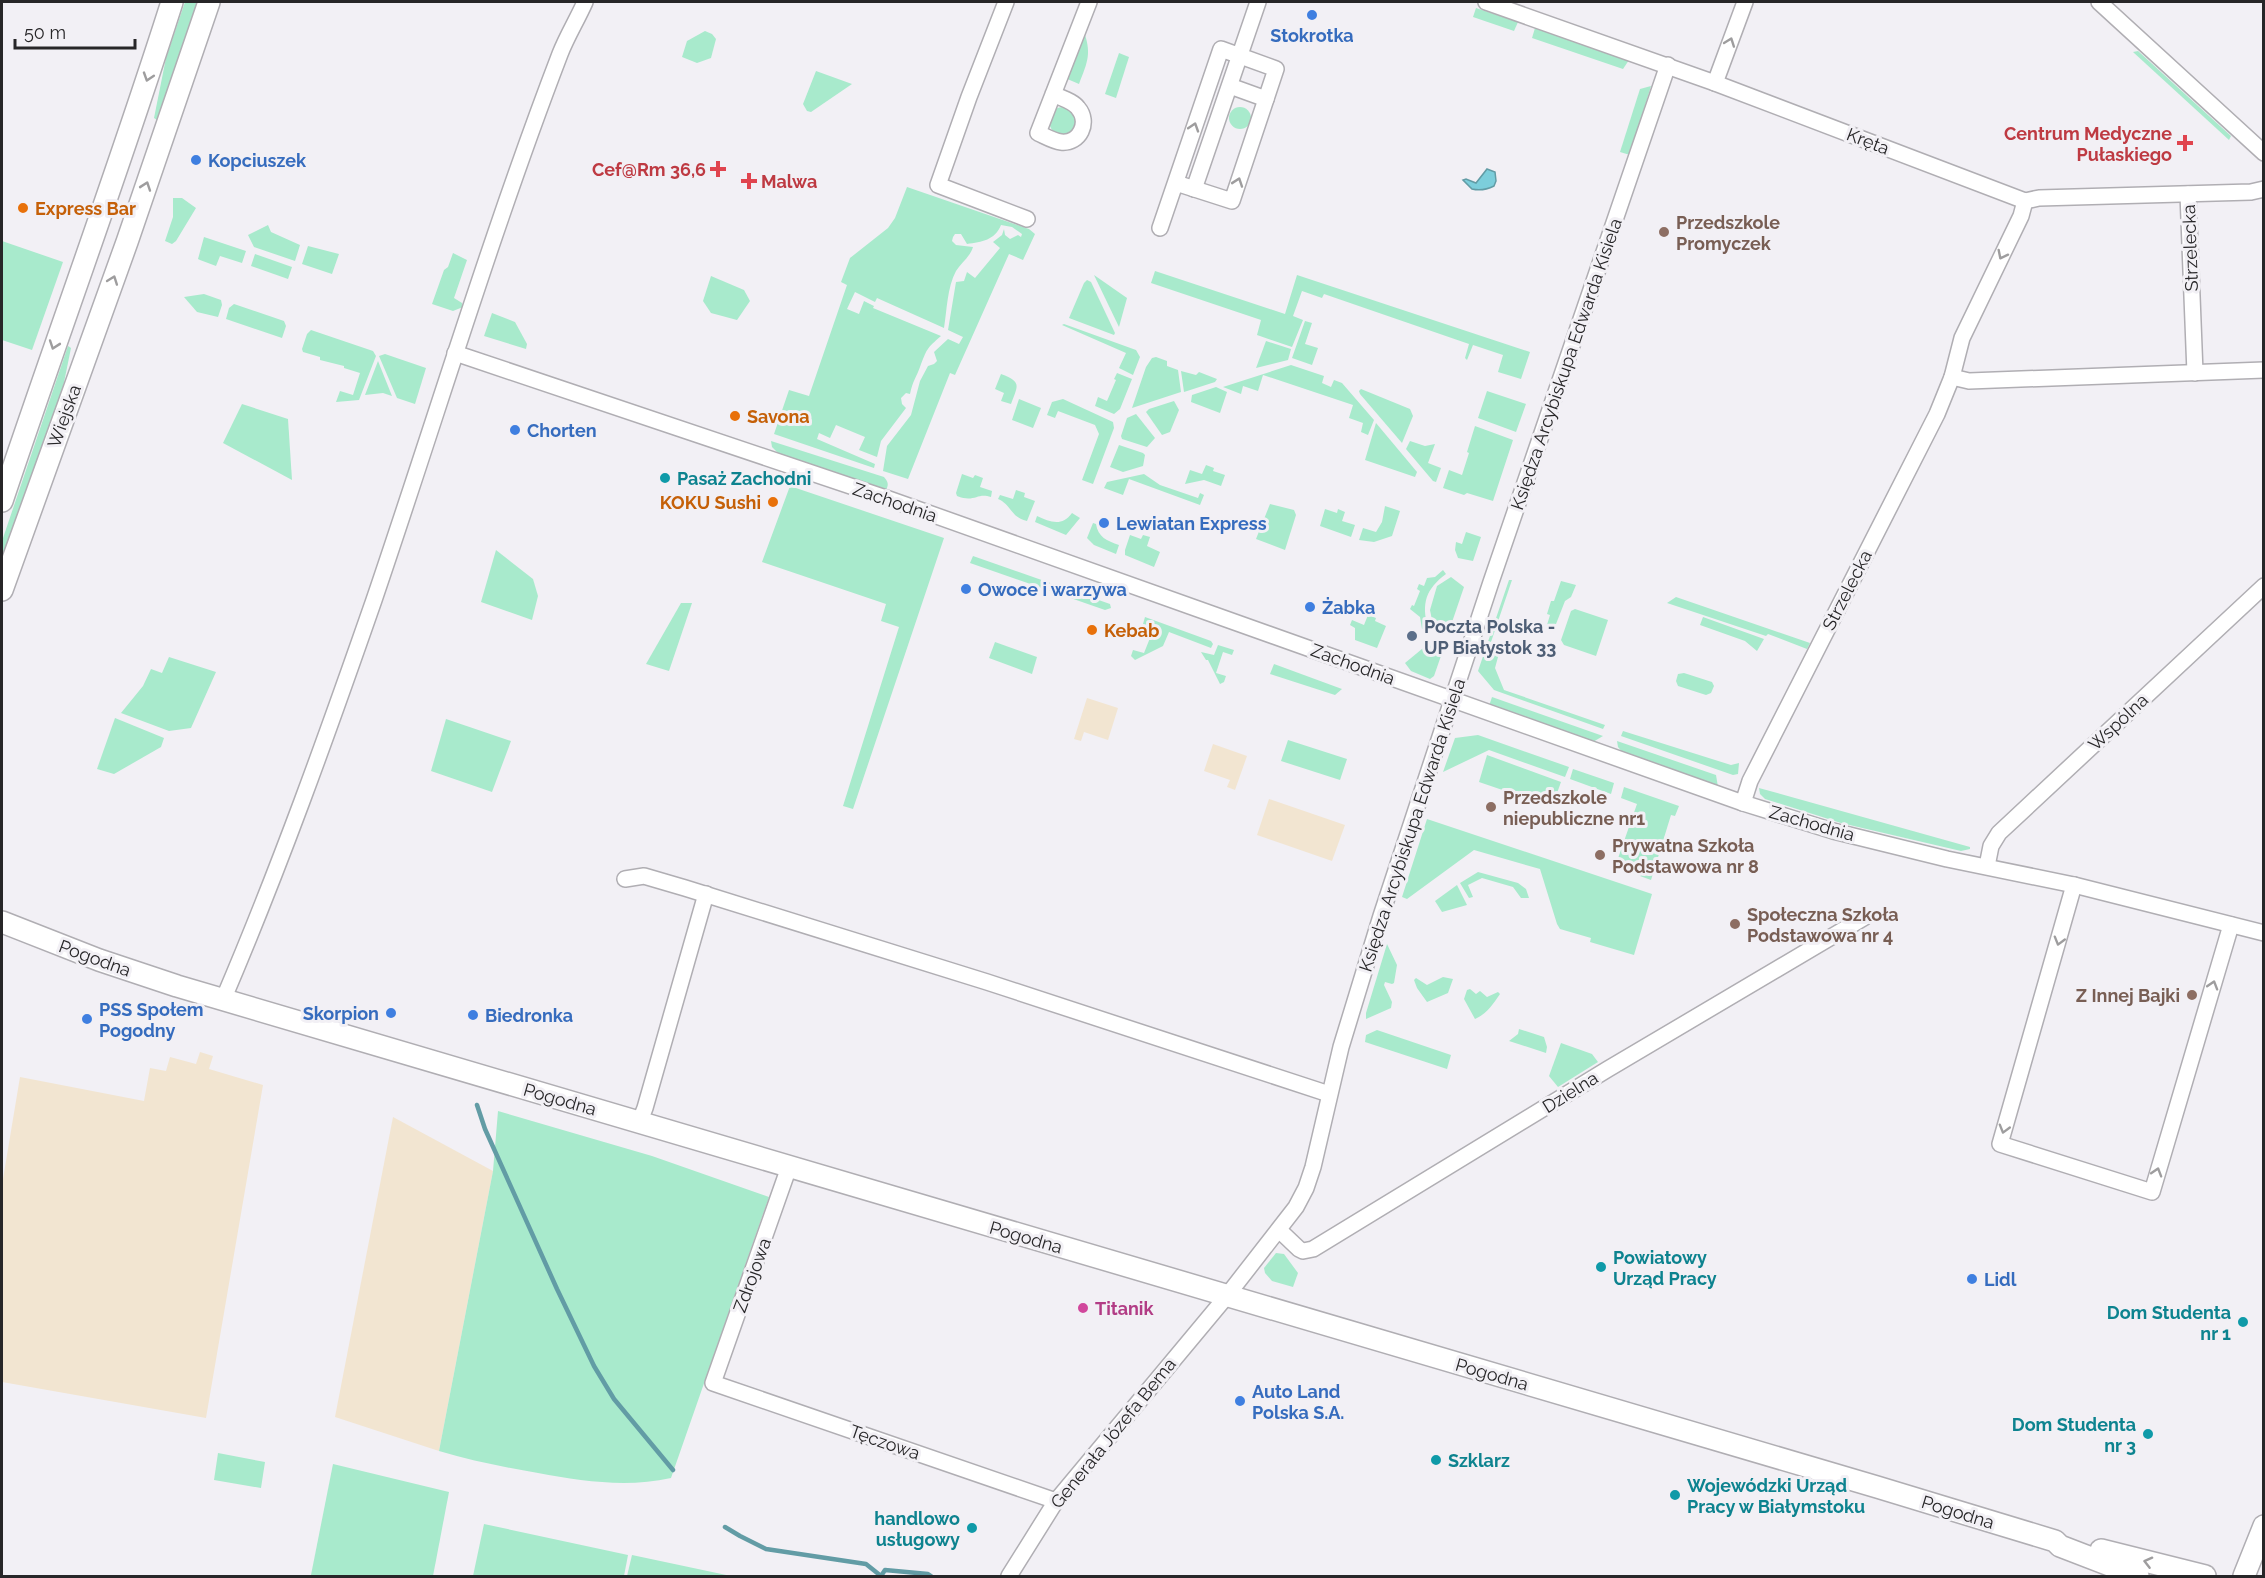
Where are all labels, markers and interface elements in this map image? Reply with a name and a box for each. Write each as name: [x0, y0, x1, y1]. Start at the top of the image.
marker: Stokrotka: [1305, 8, 1319, 22]
scale bar: [15, 12, 135, 50]
text: 50 m: [24, 22, 66, 43]
place label: Stokrotka: [1270, 25, 1354, 46]
one-way arrow: [1722, 37, 1735, 48]
one-way arrow: [143, 71, 155, 82]
one-way arrow: [1187, 123, 1200, 133]
street label: Kręta: [1844, 123, 1892, 159]
place label: Centrum Medyczne Pułaskiego: [2004, 123, 2172, 165]
marker: Centrum Medyczne Pułaskiego: [2176, 134, 2194, 152]
place label: Kopciuszek: [208, 150, 307, 171]
marker: Kopciuszek: [189, 153, 203, 167]
place label: Cef@Rm 36,6: [592, 159, 706, 180]
marker: Cef@Rm 36,6: [711, 162, 725, 176]
place label: Malwa: [761, 171, 817, 192]
marker: Malwa: [742, 174, 756, 188]
one-way arrow: [1231, 177, 1243, 188]
one-way arrow: [138, 181, 151, 192]
place label: Express Bar: [35, 198, 136, 219]
marker: Express Bar: [16, 201, 30, 215]
street label: Strzelecka: [2178, 204, 2202, 292]
place label: Przedszkole Promyczek: [1676, 212, 1780, 254]
street label: Księdza Arcybiskupa Edwarda Kisiela: [1506, 215, 1626, 513]
marker: Przedszkole Promyczek: [1657, 225, 1671, 239]
one-way arrow: [1998, 248, 2009, 259]
one-way arrow: [105, 275, 118, 286]
one-way arrow: [49, 339, 62, 350]
street label: Wiejska: [43, 382, 85, 450]
place label: Savona: [747, 406, 810, 427]
marker: Savona: [728, 409, 742, 423]
place label: Chorten: [527, 420, 597, 441]
marker: Chorten: [508, 423, 522, 437]
place label: Pasaż Zachodni: [677, 468, 811, 489]
marker: Pasaż Zachodni: [658, 471, 672, 485]
street label: Zachodnia: [850, 478, 940, 526]
place label: KOKU Sushi: [660, 492, 761, 513]
marker: KOKU Sushi: [766, 495, 780, 509]
place label: Lewiatan Express: [1116, 513, 1267, 534]
marker: Lewiatan Express: [1097, 516, 1111, 530]
street label: Strzelecka: [1818, 546, 1876, 634]
place label: Owoce i warzywa: [978, 579, 1127, 600]
marker: Owoce i warzywa: [959, 582, 973, 596]
place label: Żabka: [1322, 597, 1375, 618]
marker: Żabka: [1303, 600, 1317, 614]
place label: Poczta Polska - UP Białystok 33: [1424, 616, 1556, 658]
place label: Kebab: [1104, 620, 1159, 641]
marker: Kebab: [1085, 623, 1099, 637]
marker: Poczta Polska - UP Białystok 33: [1405, 629, 1419, 643]
street label: Zachodnia: [1308, 639, 1398, 689]
street label: Księdza Arcybiskupa Edwarda Kisiela: [1355, 676, 1469, 974]
street label: Wspólna: [2084, 689, 2152, 755]
place label: Przedszkole niepubliczne nr1: [1503, 787, 1645, 829]
marker: Przedszkole niepubliczne nr1: [1484, 800, 1498, 814]
street label: Zachodnia: [1767, 801, 1857, 845]
place label: Prywatna Szkoła Podstawowa nr 8: [1612, 835, 1759, 877]
marker: Prywatna Szkoła Podstawowa nr 8: [1593, 848, 1607, 862]
place label: Społeczna Szkoła Podstawowa nr 4: [1747, 904, 1899, 946]
marker: Społeczna Szkoła Podstawowa nr 4: [1728, 917, 1742, 931]
street label: Pogodna: [56, 935, 134, 981]
one-way arrow: [2053, 936, 2066, 946]
one-way arrow: [2206, 980, 2218, 991]
place label: Z Innej Bajki: [2076, 985, 2180, 1006]
marker: Z Innej Bajki: [2185, 988, 2199, 1002]
place label: PSS Społem Pogodny: [99, 999, 204, 1041]
place label: Skorpion: [303, 1003, 379, 1024]
place label: Biedronka: [485, 1005, 573, 1026]
marker: Skorpion: [384, 1006, 398, 1020]
marker: Biedronka: [466, 1008, 480, 1022]
marker: PSS Społem Pogodny: [80, 1012, 94, 1026]
street label: Dzielna: [1538, 1067, 1602, 1117]
street label: Pogodna: [521, 1079, 599, 1119]
one-way arrow: [1999, 1123, 2011, 1134]
one-way arrow: [2150, 1167, 2162, 1178]
street label: Pogodna: [987, 1217, 1065, 1257]
street label: Zdrojowa: [729, 1235, 775, 1315]
place label: Powiatowy Urząd Pracy: [1613, 1247, 1717, 1289]
marker: Powiatowy Urząd Pracy: [1594, 1260, 1608, 1274]
place label: Lidl: [1984, 1269, 2017, 1290]
marker: Lidl: [1965, 1272, 1979, 1286]
place label: Titanik: [1095, 1298, 1154, 1319]
marker: Titanik: [1076, 1301, 1090, 1315]
place label: Dom Studenta nr 1: [2107, 1302, 2231, 1344]
marker: Dom Studenta nr 1: [2236, 1315, 2250, 1329]
street label: Generała Józefa Bema: [1046, 1354, 1180, 1512]
street label: Pogodna: [1453, 1354, 1531, 1394]
place label: Auto Land Polska S.A.: [1252, 1381, 1344, 1423]
marker: Auto Land Polska S.A.: [1233, 1394, 1247, 1408]
place label: Dom Studenta nr 3: [2012, 1414, 2136, 1456]
street label: Tęczowa: [847, 1420, 923, 1464]
marker: Dom Studenta nr 3: [2141, 1427, 2155, 1441]
place label: Szklarz: [1448, 1450, 1510, 1471]
marker: Szklarz: [1429, 1453, 1443, 1467]
place label: Wojewódzki Urząd Pracy w Białymstoku: [1687, 1475, 1865, 1517]
marker: Wojewódzki Urząd Pracy w Białymstoku: [1668, 1488, 1682, 1502]
street label: Pogodna: [1919, 1491, 1997, 1533]
place label: handlowo usługowy: [874, 1508, 960, 1550]
marker: handlowo usługowy: [965, 1521, 979, 1535]
one-way arrow: [2143, 1557, 2154, 1569]

